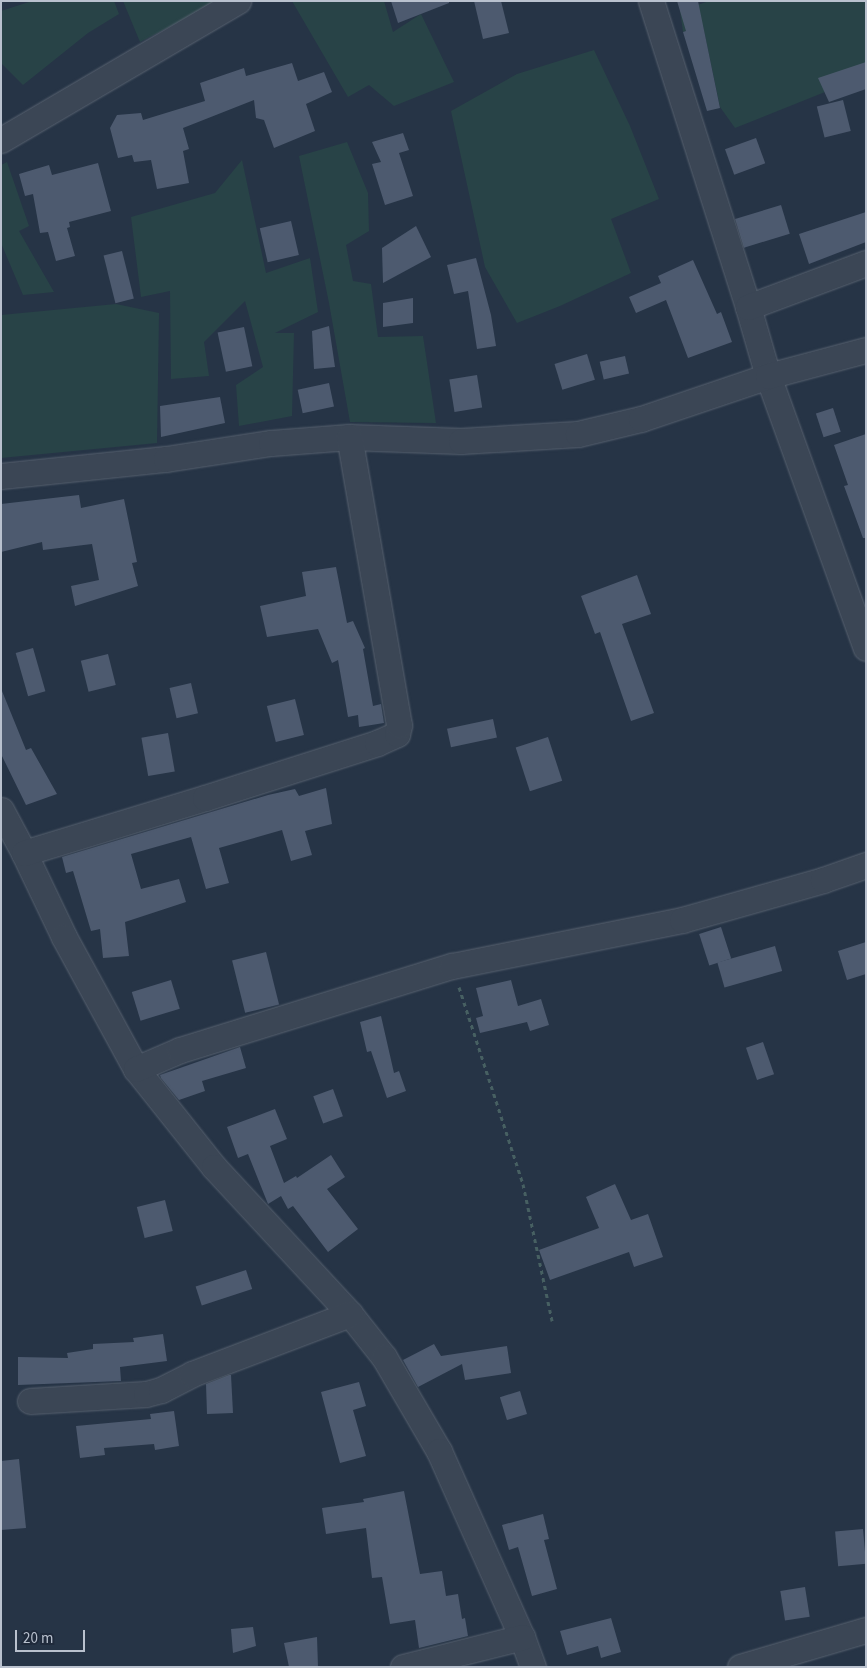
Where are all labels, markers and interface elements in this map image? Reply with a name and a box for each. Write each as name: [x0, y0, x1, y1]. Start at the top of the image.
scale bar: [18, 1620, 88, 1652]
text: 20 m: [23, 1628, 53, 1649]

